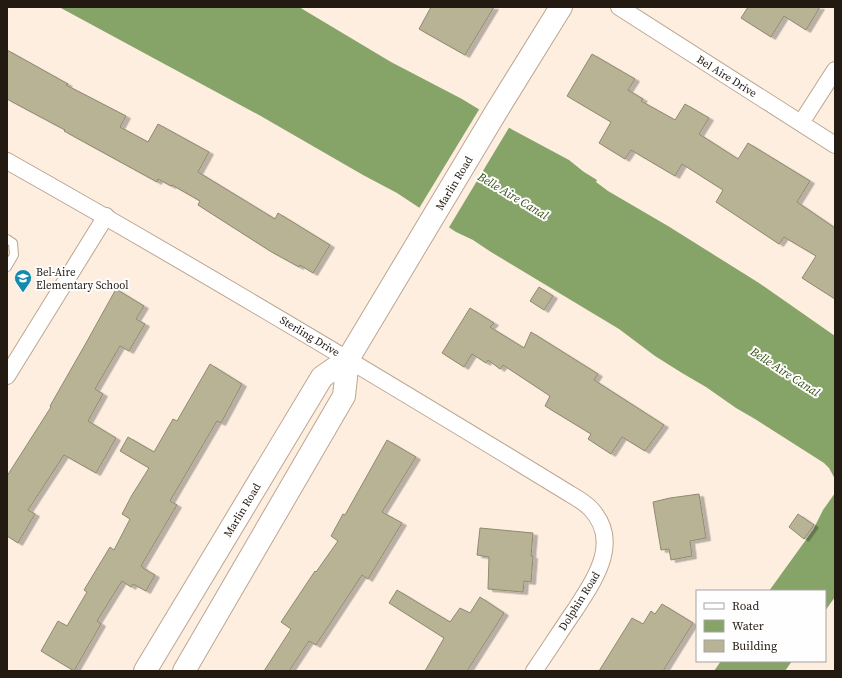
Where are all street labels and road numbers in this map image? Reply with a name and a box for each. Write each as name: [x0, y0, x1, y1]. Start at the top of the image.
street label: Bel Aire Drive: [694, 52, 760, 101]
street label: Marlin Road: [432, 153, 477, 213]
street label: Sterling Drive: [277, 313, 343, 360]
street label: Marlin Road: [220, 480, 265, 540]
street label: Dolphin Road: [555, 568, 604, 634]

